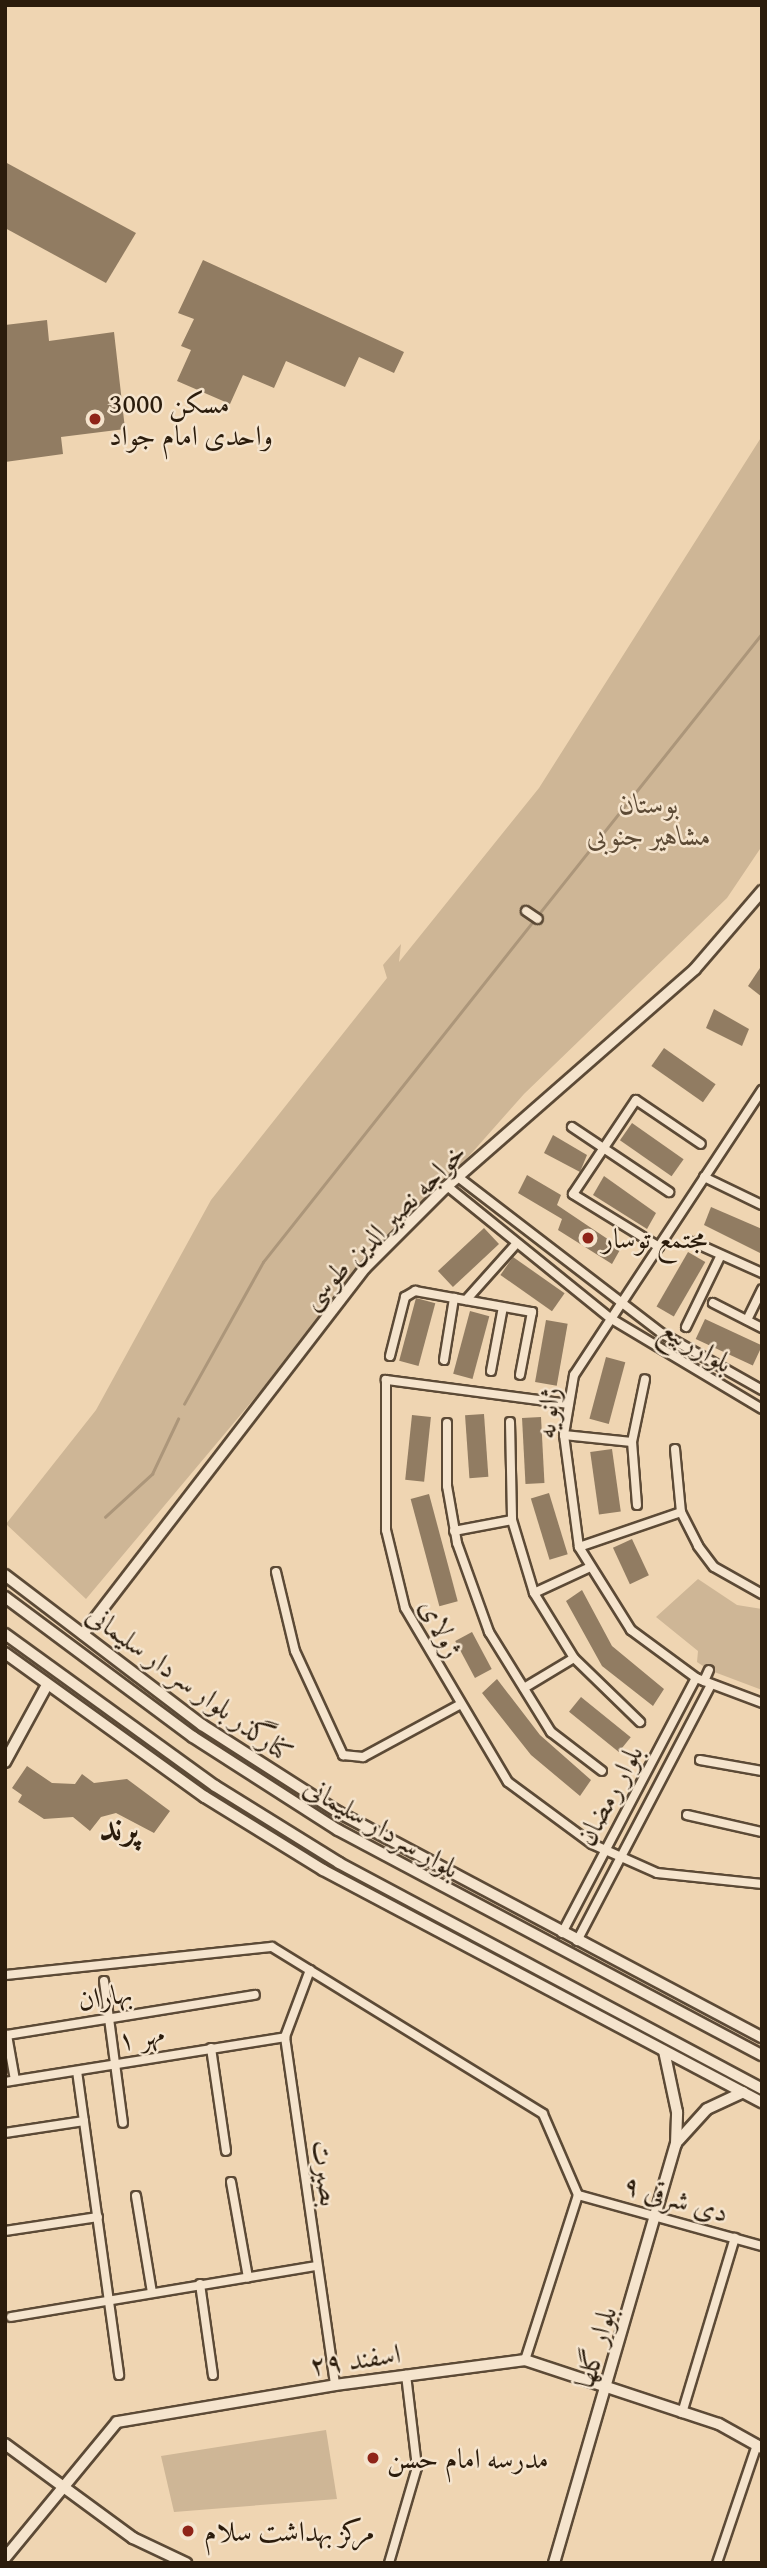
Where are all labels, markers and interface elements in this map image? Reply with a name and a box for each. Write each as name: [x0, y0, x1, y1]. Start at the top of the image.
place label: مسکن 3000 واحدی امام جواد: [109, 386, 273, 452]
marker: مسکن 3000 واحدی امام جواد: [87, 411, 103, 427]
park label: بوستان مشاهیر جنوبی: [587, 786, 711, 852]
street label: خواجه نصیر الدین طوسی: [293, 1135, 473, 1315]
place label: مجتمع توسار: [602, 1221, 707, 1255]
marker: مجتمع توسار: [580, 1230, 596, 1246]
street label: بلوارربیع: [655, 1311, 739, 1379]
street label: ژانویه: [528, 1386, 566, 1440]
street label: ژولای: [413, 1593, 471, 1663]
street label: کنارگذر بلوار سردار سلیمانی: [80, 1597, 300, 1769]
street label: بلوار رمضان: [568, 1739, 650, 1851]
street label: بلوار سردار سلیمانی: [298, 1769, 466, 1885]
district label: پرند: [99, 1807, 139, 1849]
street label: بهاران: [75, 1975, 135, 2017]
street label: مهر ۱: [115, 2015, 167, 2057]
street label: بصیرت: [305, 2138, 347, 2208]
street label: ۹ دی شرقی: [620, 2167, 732, 2229]
street label: بلوار گلها: [567, 2302, 623, 2392]
street label: ۲۹ اسفند: [307, 2336, 403, 2382]
place label: مدرسه امام حسن: [387, 2441, 549, 2475]
marker: مدرسه امام حسن: [365, 2450, 381, 2466]
place label: مرکز بهداشت سلام: [204, 2514, 375, 2548]
marker: مرکز بهداشت سلام: [178, 2521, 198, 2541]

